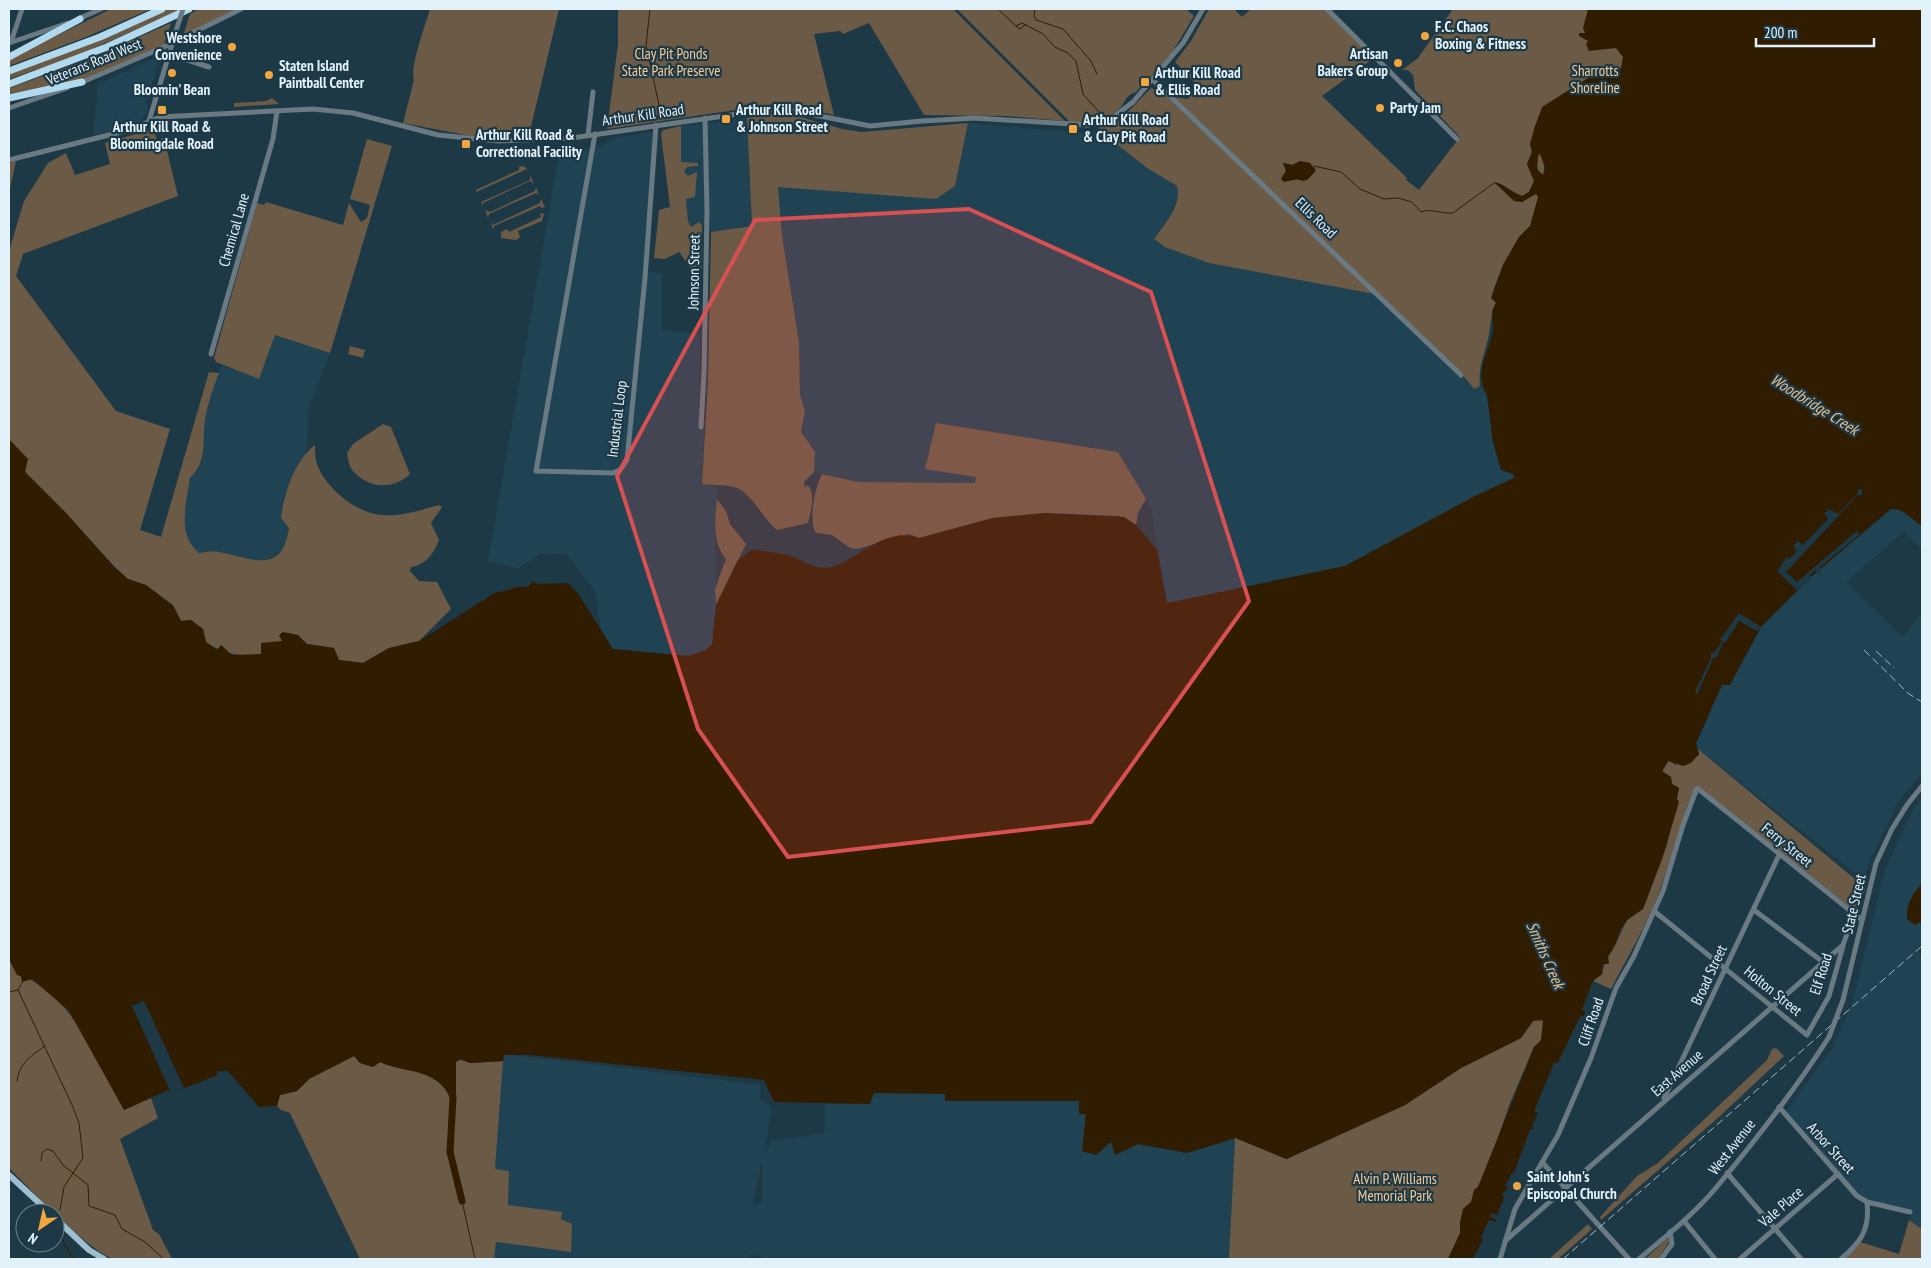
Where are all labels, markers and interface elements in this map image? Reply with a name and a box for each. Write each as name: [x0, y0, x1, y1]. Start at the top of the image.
scale bar: [1756, 15, 1874, 47]
place label: F.C. Chaos Boxing & Fitness: [1435, 17, 1526, 53]
text: 200 m: [1764, 23, 1797, 42]
place label: Westshore Convenience: [155, 28, 222, 64]
marker: F.C. Chaos Boxing & Fitness: [1419, 30, 1431, 42]
street label: Veterans Road West: [42, 34, 144, 90]
marker: Westshore Convenience: [226, 41, 238, 53]
park label: Clay Pit Ponds State Park Preserve: [621, 44, 721, 80]
place label: Artisan Bakers Group: [1317, 44, 1388, 80]
place label: Staten Island Paintball Center: [279, 56, 365, 92]
marker: Artisan Bakers Group: [1392, 57, 1404, 69]
park label: Sharrotts Shoreline: [1570, 61, 1620, 97]
place label: Arthur Kill Road & Ellis Road: [1154, 63, 1241, 99]
marker: Bloomin' Bean: [166, 67, 178, 79]
marker: Staten Island Paintball Center: [263, 69, 275, 81]
marker: Arthur Kill Road & Ellis Road: [1139, 76, 1151, 88]
place label: Bloomin' Bean: [134, 80, 210, 99]
place label: Party Jam: [1390, 98, 1441, 117]
street label: Arthur Kill Road: [601, 99, 685, 130]
place label: Arthur Kill Road & Johnson Street: [735, 100, 829, 136]
marker: Party Jam: [1374, 102, 1386, 114]
marker: Arthur Kill Road & Bloomingdale Road: [156, 104, 168, 116]
place label: Arthur Kill Road & Clay Pit Road: [1082, 110, 1169, 146]
marker: Arthur Kill Road & Johnson Street: [720, 113, 732, 125]
place label: Arthur Kill Road & Bloomingdale Road: [110, 117, 214, 153]
marker: Arthur Kill Road & Clay Pit Road: [1067, 123, 1079, 135]
place label: Arthur Kill Road & Correctional Facility: [475, 125, 583, 161]
marker: Arthur Kill Road & Correctional Facility: [460, 138, 472, 150]
street label: Chemical Lane: [214, 191, 253, 269]
street label: Ellis Road: [1292, 193, 1341, 242]
street label: Johnson Street: [683, 234, 704, 311]
water label: Woodbridge Creek: [1767, 369, 1864, 440]
street label: Industrial Loop: [602, 379, 631, 458]
street label: Ferry Street: [1758, 818, 1817, 871]
street label: State Street: [1837, 872, 1870, 936]
water label: Smiths Creek: [1522, 918, 1570, 993]
street label: Broad Street: [1686, 942, 1731, 1008]
street label: Elf Road: [1805, 951, 1836, 997]
street label: Holton Street: [1740, 961, 1806, 1020]
street label: Cliff Road: [1573, 995, 1608, 1049]
street label: East Avenue: [1647, 1045, 1706, 1100]
street label: West Avenue: [1704, 1115, 1759, 1178]
street label: Arbor Street: [1803, 1118, 1859, 1177]
place label: Saint John's Episcopal Church: [1527, 1167, 1617, 1203]
park label: Alvin P. Williams Memorial Park: [1353, 1169, 1437, 1205]
marker: Saint John's Episcopal Church: [1511, 1180, 1523, 1192]
street label: Vale Place: [1754, 1182, 1807, 1232]
north arrow: [15, 1203, 65, 1253]
text: N: [25, 1229, 41, 1248]

